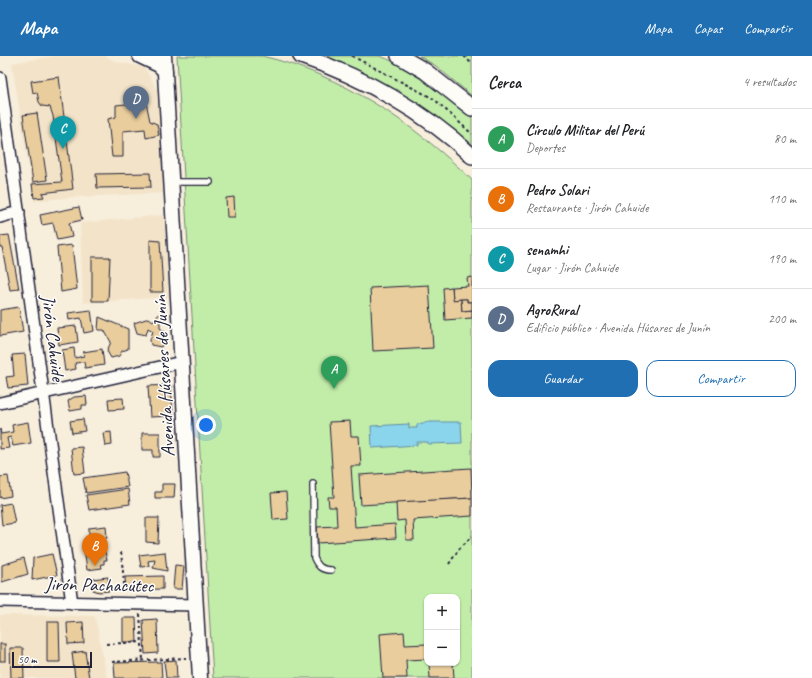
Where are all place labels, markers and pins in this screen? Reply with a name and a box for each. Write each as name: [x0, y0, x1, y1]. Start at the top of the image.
pin: D: [123, 86, 149, 119]
pin: C: [50, 116, 76, 149]
pin: A: [321, 356, 347, 389]
pin: B: [82, 533, 108, 566]

